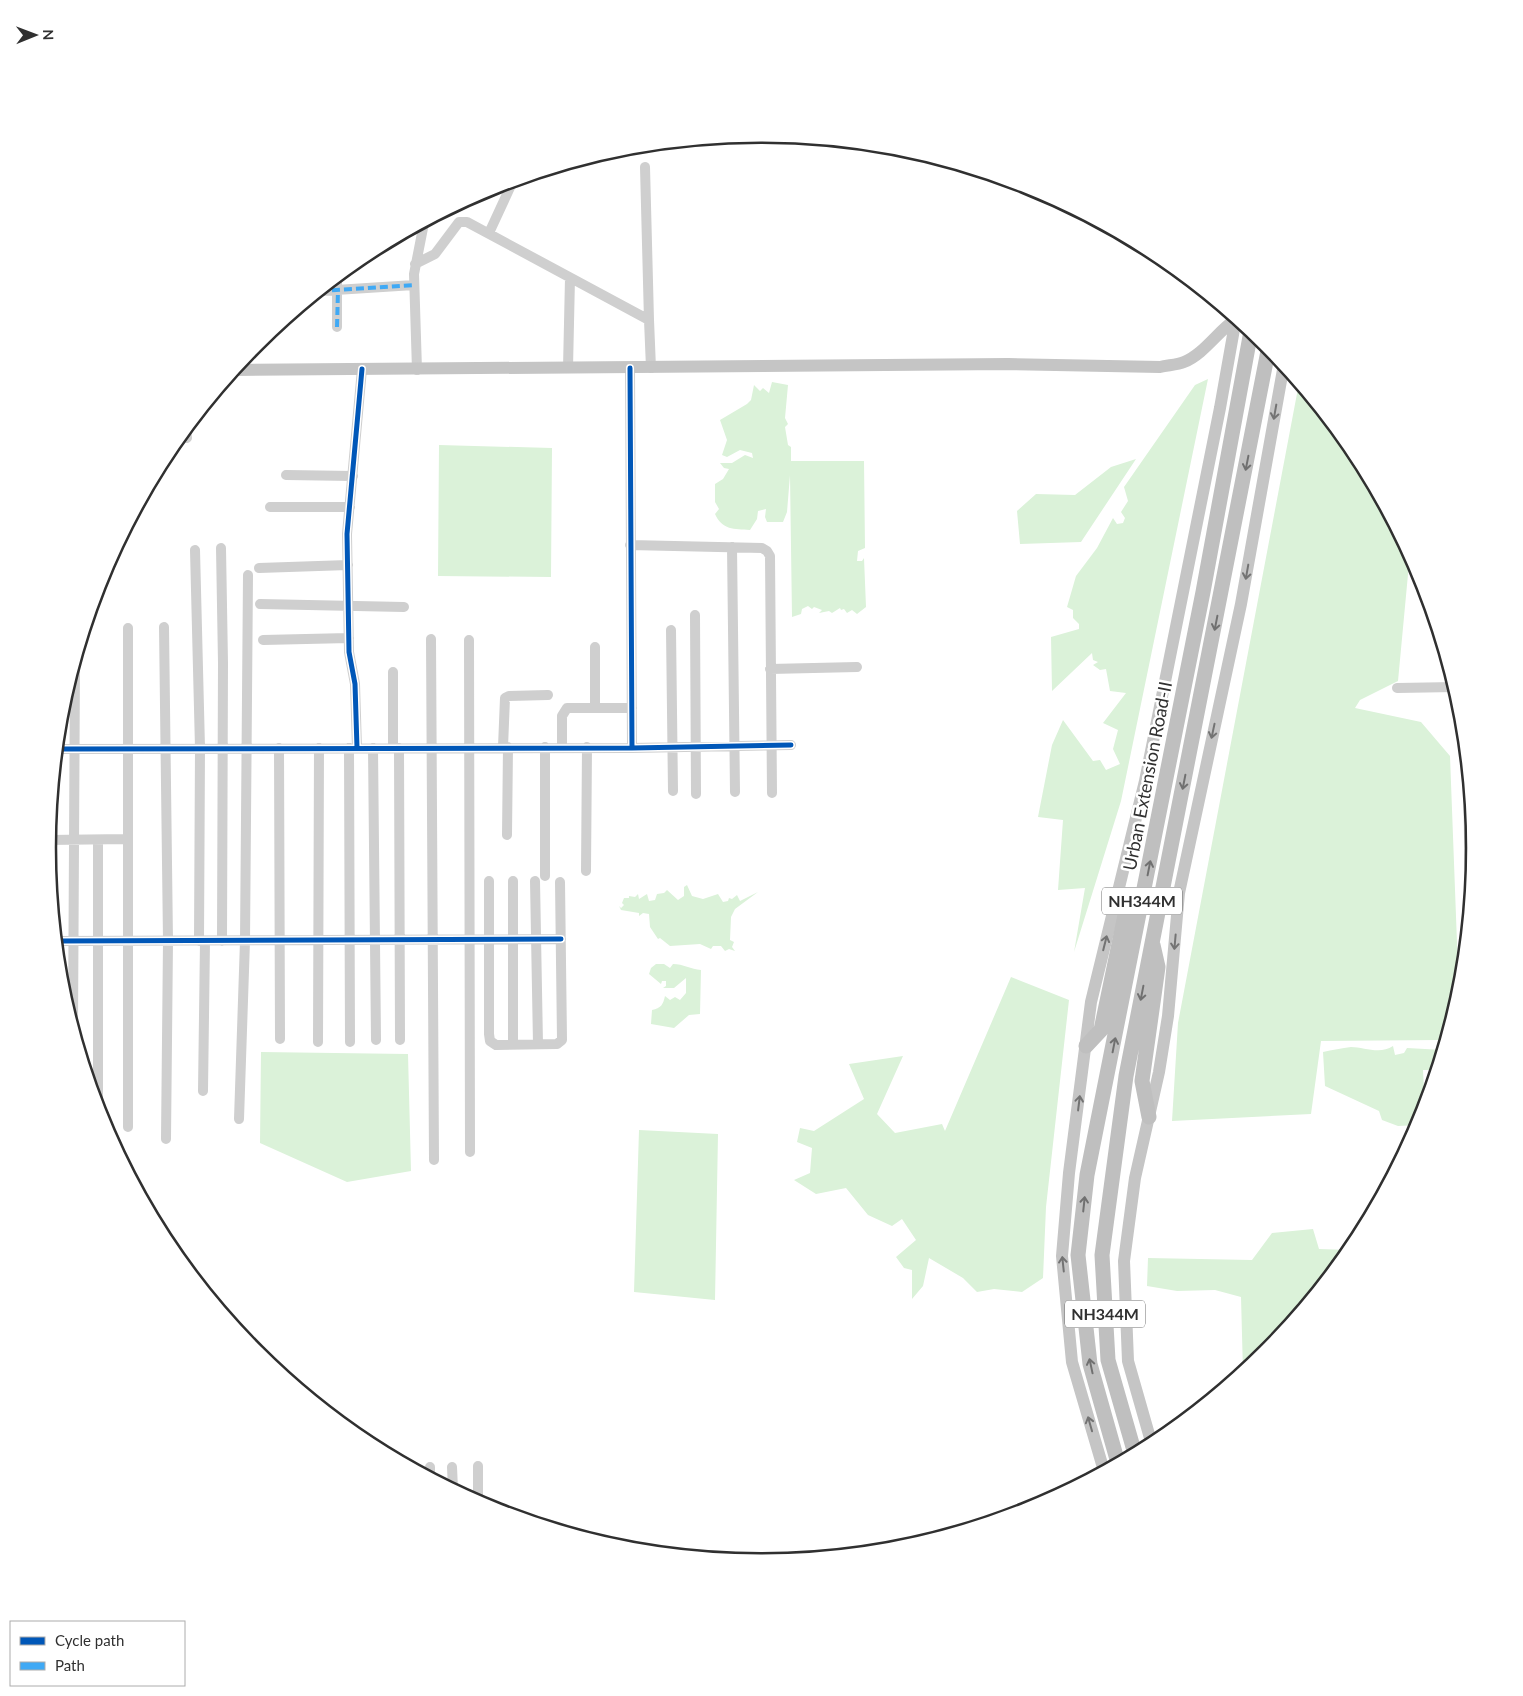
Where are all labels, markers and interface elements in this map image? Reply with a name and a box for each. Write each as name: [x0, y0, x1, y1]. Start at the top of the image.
north arrow: [10, 10, 60, 60]
text: N: [40, 29, 57, 40]
one-way arrow: [1270, 404, 1280, 420]
one-way arrow: [1241, 455, 1251, 471]
one-way arrow: [1241, 564, 1251, 580]
one-way arrow: [1211, 614, 1220, 630]
street label: Urban Extension Road-II: [1118, 679, 1176, 872]
one-way arrow: [1208, 723, 1218, 739]
one-way arrow: [1179, 773, 1188, 789]
one-way arrow: [1144, 861, 1154, 877]
road number: NH344M: [1102, 888, 1182, 914]
one-way arrow: [1170, 934, 1179, 950]
one-way arrow: [1101, 935, 1110, 951]
one-way arrow: [1136, 984, 1146, 1000]
one-way arrow: [1109, 1037, 1119, 1053]
one-way arrow: [1074, 1095, 1084, 1111]
one-way arrow: [1079, 1197, 1088, 1213]
one-way arrow: [1058, 1257, 1067, 1273]
road number: NH344M: [1065, 1300, 1145, 1328]
one-way arrow: [1086, 1358, 1095, 1374]
one-way arrow: [1085, 1416, 1095, 1432]
legend: [10, 1621, 185, 1686]
text: Cycle path: [55, 1631, 124, 1649]
text: Path: [55, 1656, 85, 1674]

